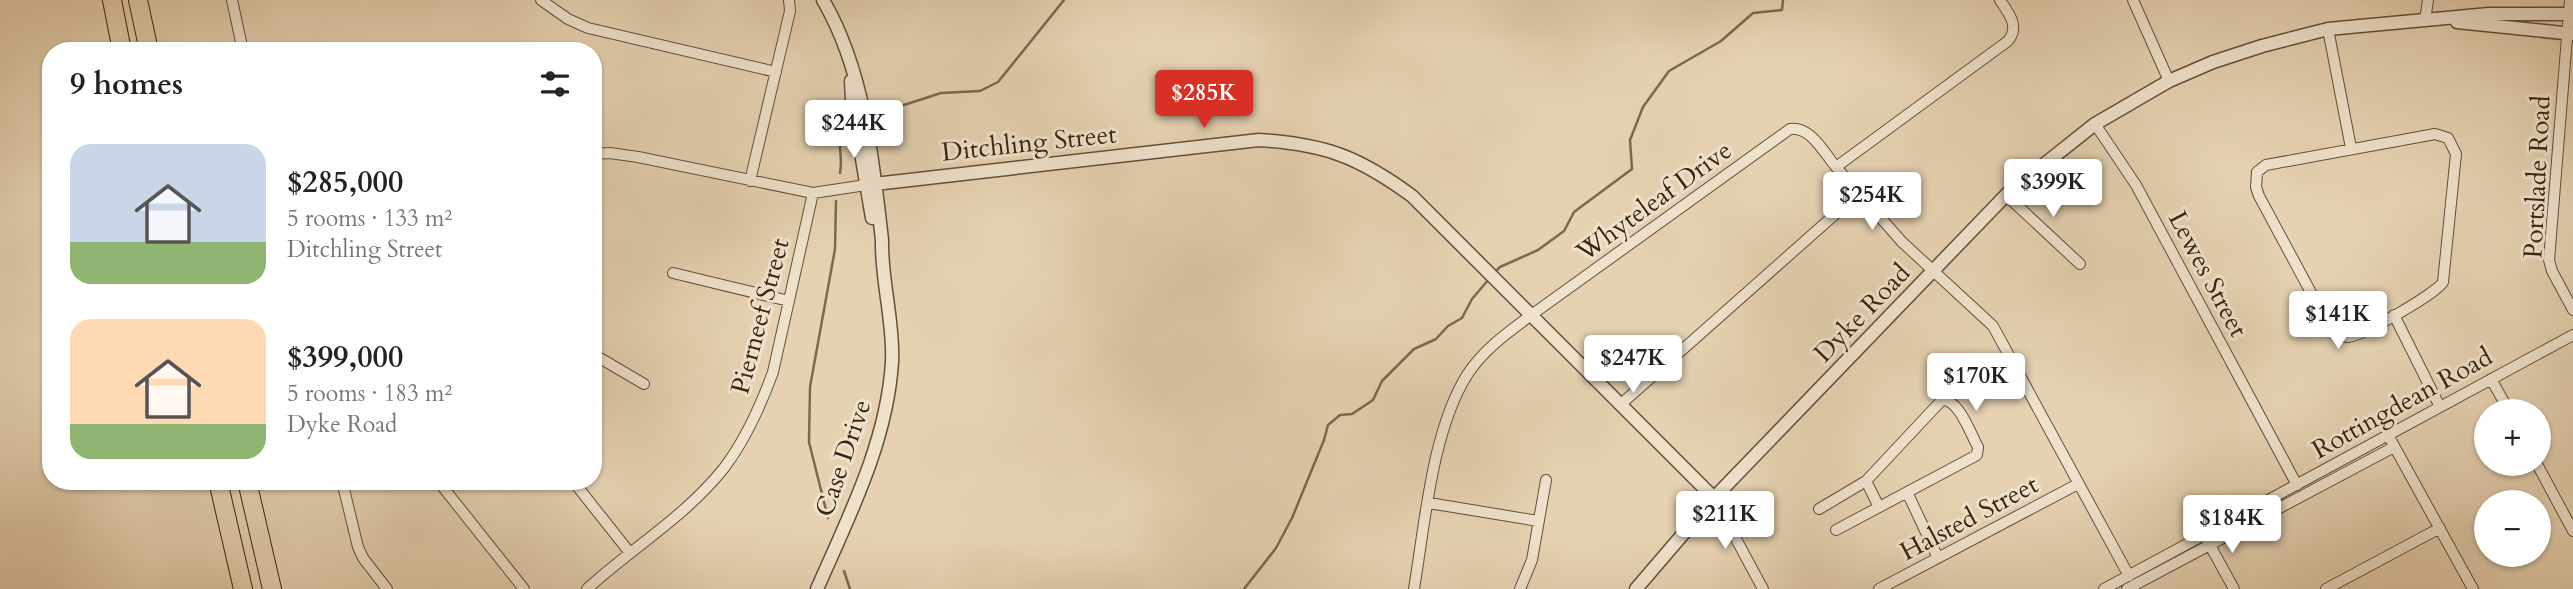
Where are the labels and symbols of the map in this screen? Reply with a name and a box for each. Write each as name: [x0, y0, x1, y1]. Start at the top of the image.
pin: $285K: [1155, 71, 1253, 130]
street label: Portslade Road: [2515, 94, 2559, 260]
pin: $244K: [805, 100, 903, 160]
street label: Ditchling Street: [940, 116, 1118, 170]
street label: Whyteleaf Drive: [1568, 133, 1739, 270]
pin: $399K: [2004, 160, 2102, 219]
pin: $254K: [1823, 173, 1921, 232]
street label: Lewes Street: [2160, 205, 2256, 343]
street label: Pierneef Street: [722, 234, 798, 398]
street label: Dyke Road: [1806, 256, 1918, 370]
pin: $141K: [2289, 292, 2387, 351]
pin: $247K: [1584, 336, 1682, 395]
street label: Rottingdean Road: [2306, 339, 2498, 467]
pin: $170K: [1927, 354, 2025, 413]
street label: Case Drive: [807, 395, 879, 521]
street label: Halsted Street: [1894, 467, 2044, 569]
pin: $211K: [1676, 491, 1774, 551]
pin: $184K: [2183, 496, 2281, 555]

